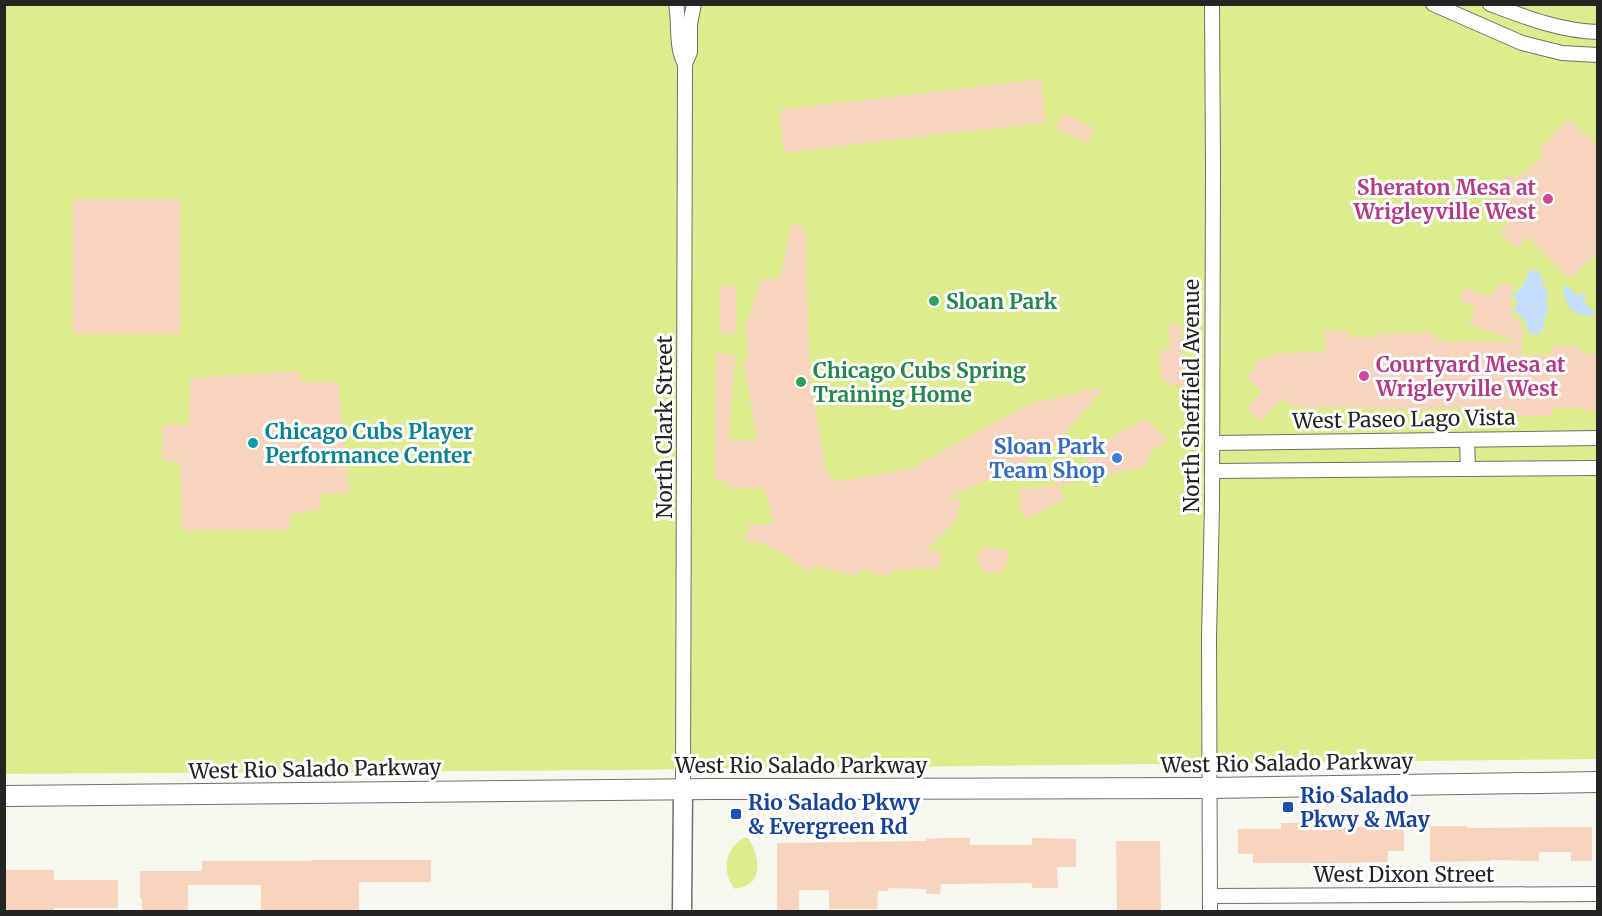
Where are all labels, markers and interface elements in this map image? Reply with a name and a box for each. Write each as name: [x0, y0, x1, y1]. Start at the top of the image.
place label: Sheraton Mesa at Wrigleyville West: [1353, 174, 1537, 225]
marker: Sheraton Mesa at Wrigleyville West: [1541, 192, 1555, 206]
street label: North Sheffield Avenue: [1178, 279, 1205, 513]
place label: Sloan Park: [946, 288, 1058, 315]
marker: Sloan Park: [927, 294, 941, 308]
street label: North Clark Street: [651, 335, 678, 519]
place label: Courtyard Mesa at Wrigleyville West: [1375, 351, 1566, 402]
place label: Chicago Cubs Spring Training Home: [813, 357, 1026, 408]
marker: Courtyard Mesa at Wrigleyville West: [1357, 369, 1371, 383]
marker: Chicago Cubs Spring Training Home: [794, 375, 808, 389]
street label: West Paseo Lago Vista: [1291, 404, 1516, 434]
place label: Chicago Cubs Player Performance Center: [265, 418, 473, 469]
place label: Sloan Park Team Shop: [989, 433, 1105, 484]
marker: Chicago Cubs Player Performance Center: [246, 436, 260, 450]
marker: Sloan Park Team Shop: [1110, 451, 1124, 465]
street label: West Rio Salado Parkway: [1159, 747, 1414, 779]
street label: West Rio Salado Parkway: [674, 752, 928, 779]
street label: West Rio Salado Parkway: [187, 753, 442, 785]
place label: Rio Salado Pkwy & May: [1300, 782, 1430, 833]
place label: Rio Salado Pkwy & Evergreen Rd: [748, 789, 921, 840]
marker: Rio Salado Pkwy & May: [1281, 800, 1295, 814]
marker: Rio Salado Pkwy & Evergreen Rd: [729, 807, 743, 821]
street label: West Dixon Street: [1313, 861, 1494, 888]

